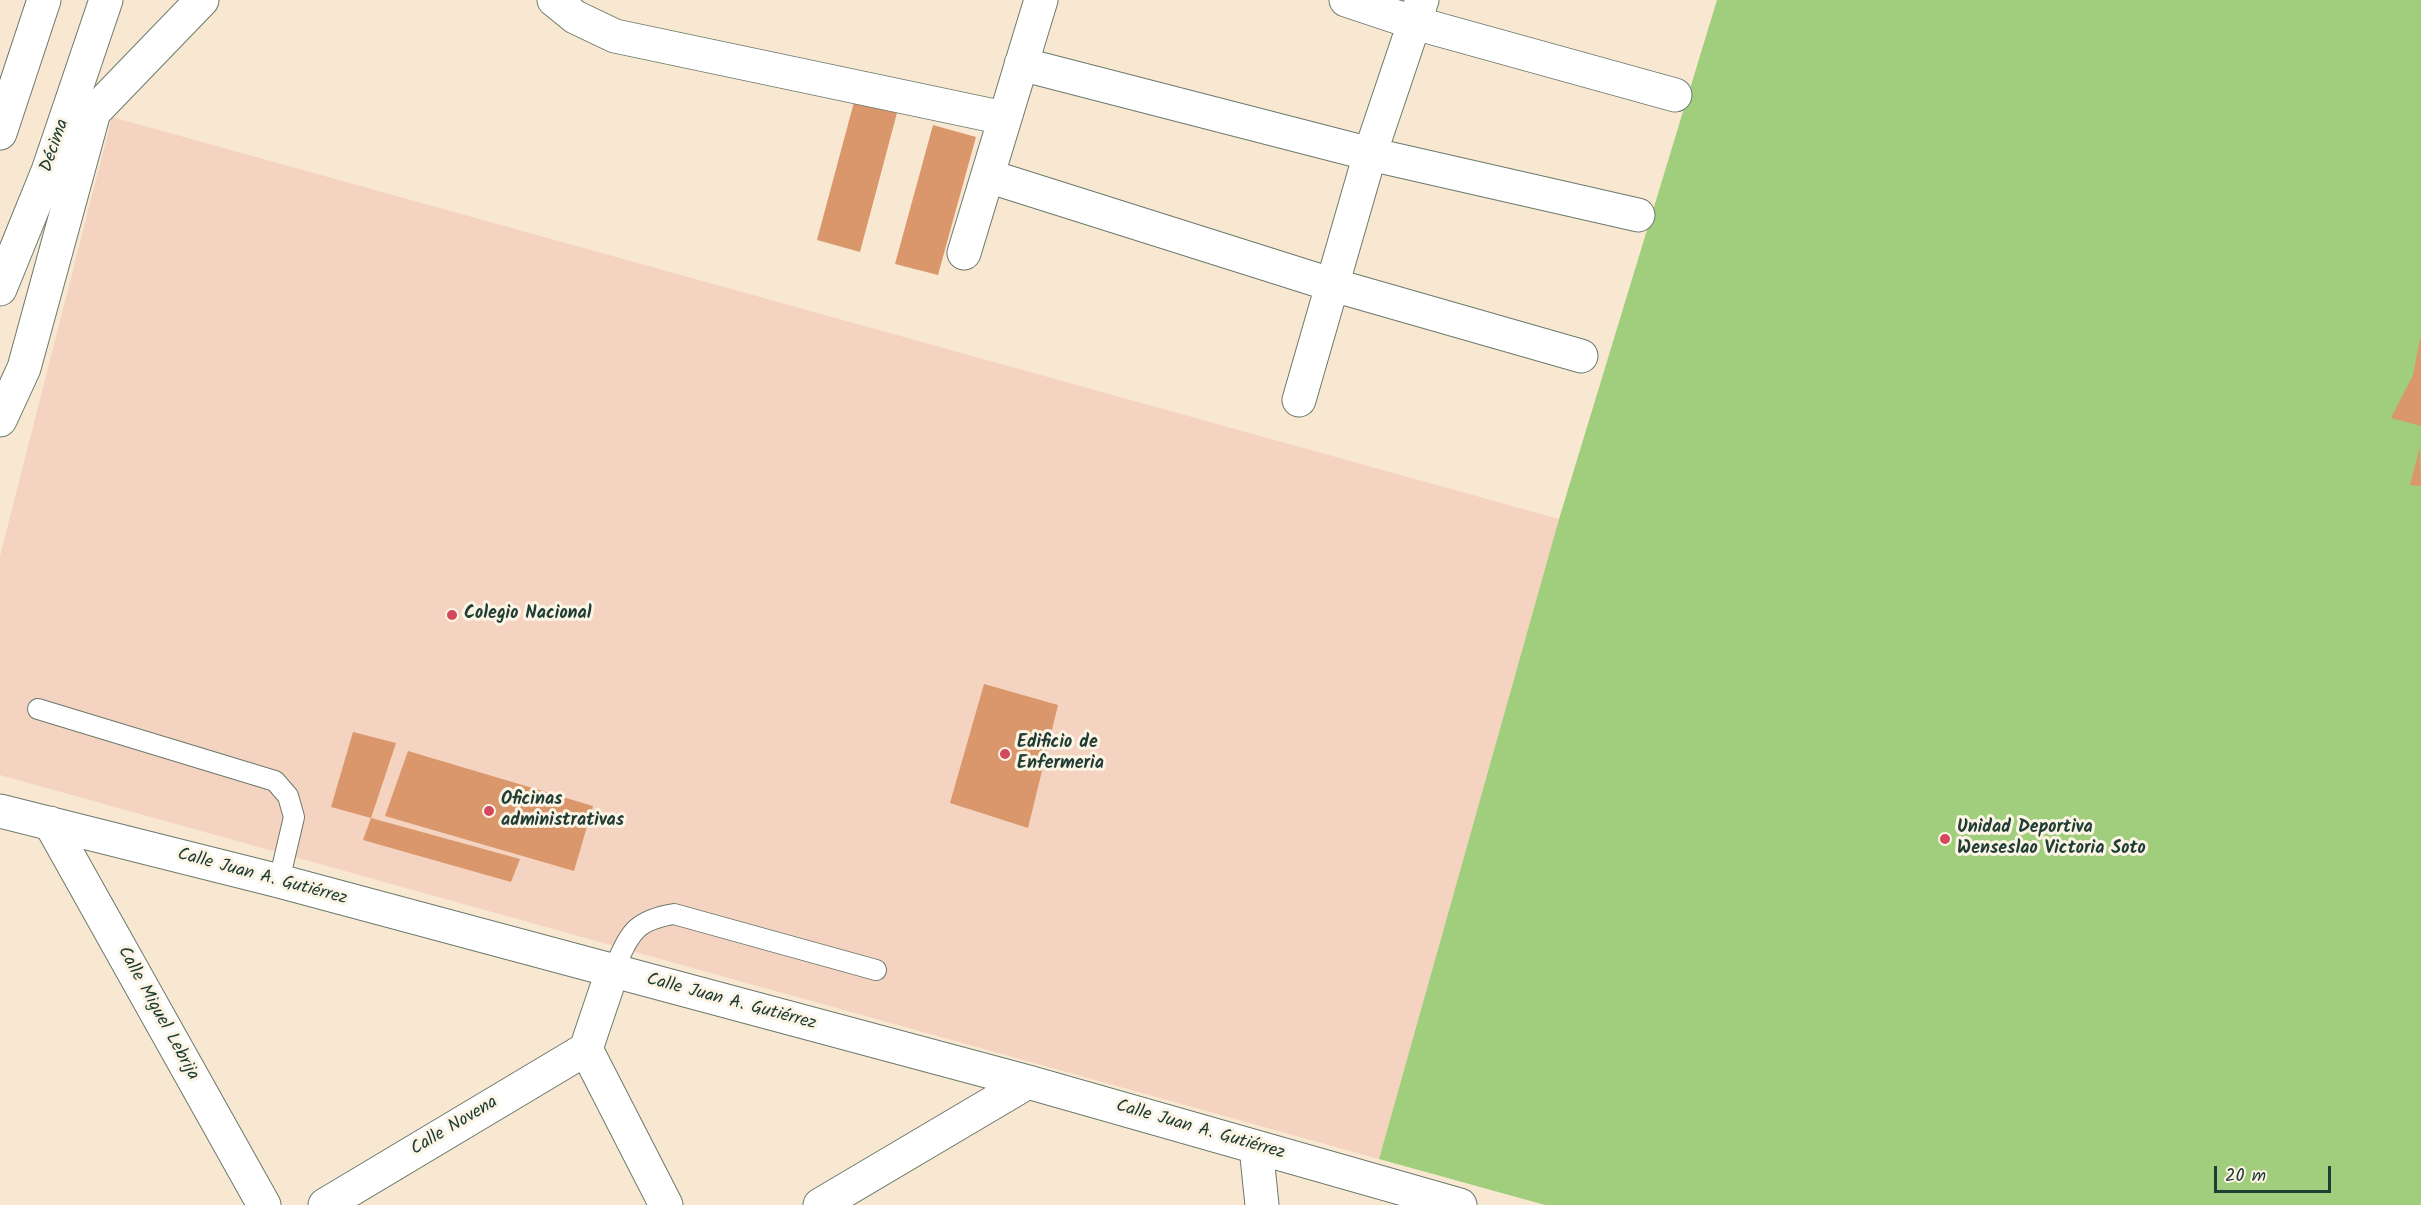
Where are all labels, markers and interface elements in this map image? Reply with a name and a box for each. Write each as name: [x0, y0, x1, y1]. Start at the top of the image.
street label: Décima: [37, 117, 75, 175]
place label: Colegio Nacional: [464, 604, 592, 626]
marker: Colegio Nacional: [445, 608, 459, 622]
place label: Edificio de Enfermeria: [1017, 733, 1104, 776]
marker: Edificio de Enfermeria: [998, 747, 1012, 761]
place label: Oficinas administrativas: [501, 790, 624, 832]
marker: Oficinas administrativas: [482, 804, 496, 818]
place label: Unidad Deportiva Wenseslao Victoria Soto: [1957, 818, 2146, 860]
marker: Unidad Deportiva Wenseslao Victoria Soto: [1938, 832, 1952, 846]
street label: Calle Juan A. Gutiérrez: [175, 845, 349, 911]
street label: Calle Miguel Lebrija: [111, 943, 203, 1085]
street label: Calle Juan A. Gutiérrez: [644, 970, 818, 1036]
street label: Calle Novena: [408, 1093, 502, 1161]
street label: Calle Juan A. Gutiérrez: [1113, 1097, 1287, 1165]
scale bar: [2217, 1154, 2334, 1192]
text: 20 m: [2225, 1162, 2266, 1191]

